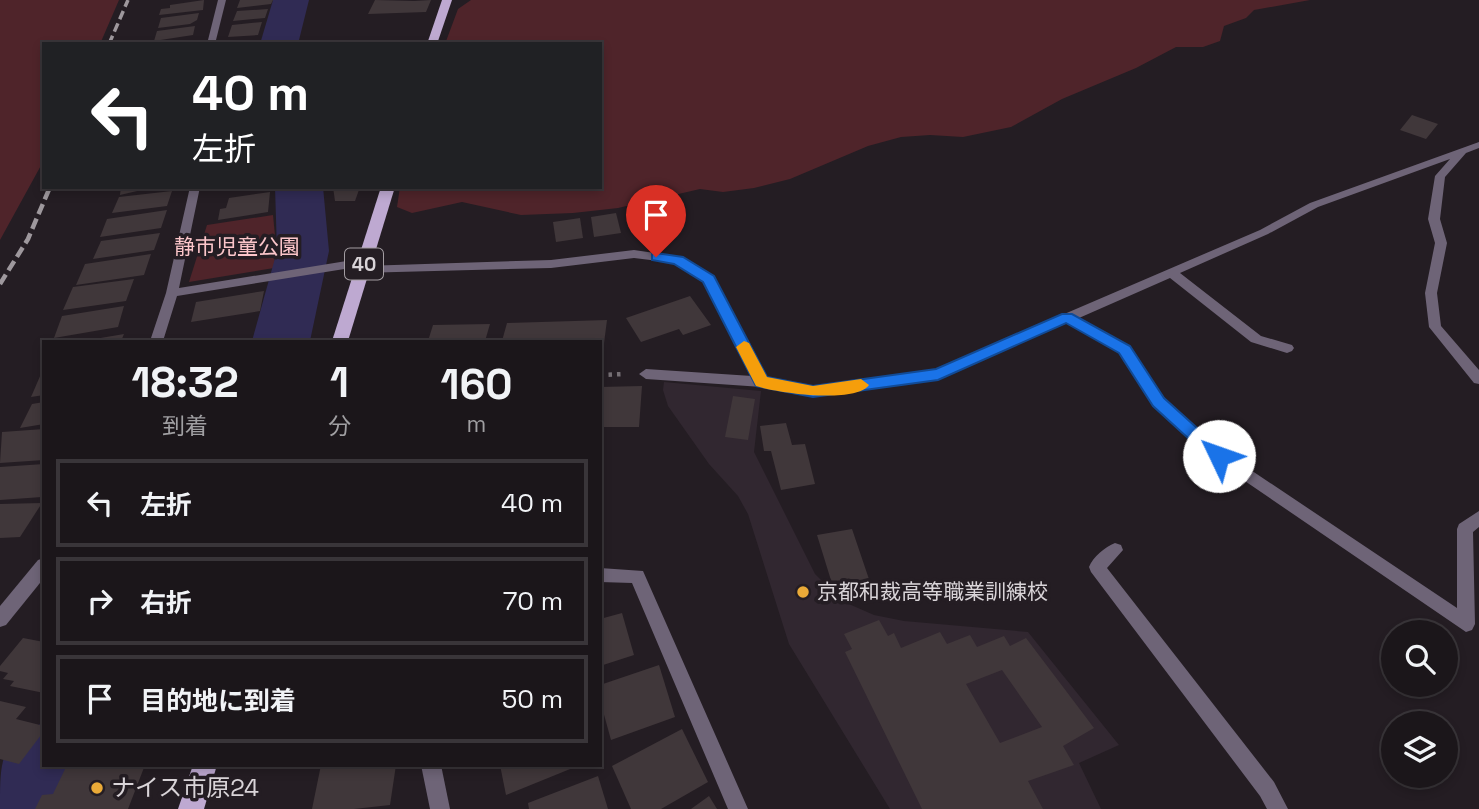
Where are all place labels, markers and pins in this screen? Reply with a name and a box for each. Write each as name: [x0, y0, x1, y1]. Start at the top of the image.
pin: [626, 185, 686, 257]
place label: 京都和裁高等職業訓練校: [817, 578, 1048, 605]
marker: 京都和裁高等職業訓練校: [795, 584, 811, 600]
place label: ナイス市原24: [111, 772, 259, 803]
marker: ナイス市原24: [89, 780, 105, 796]

